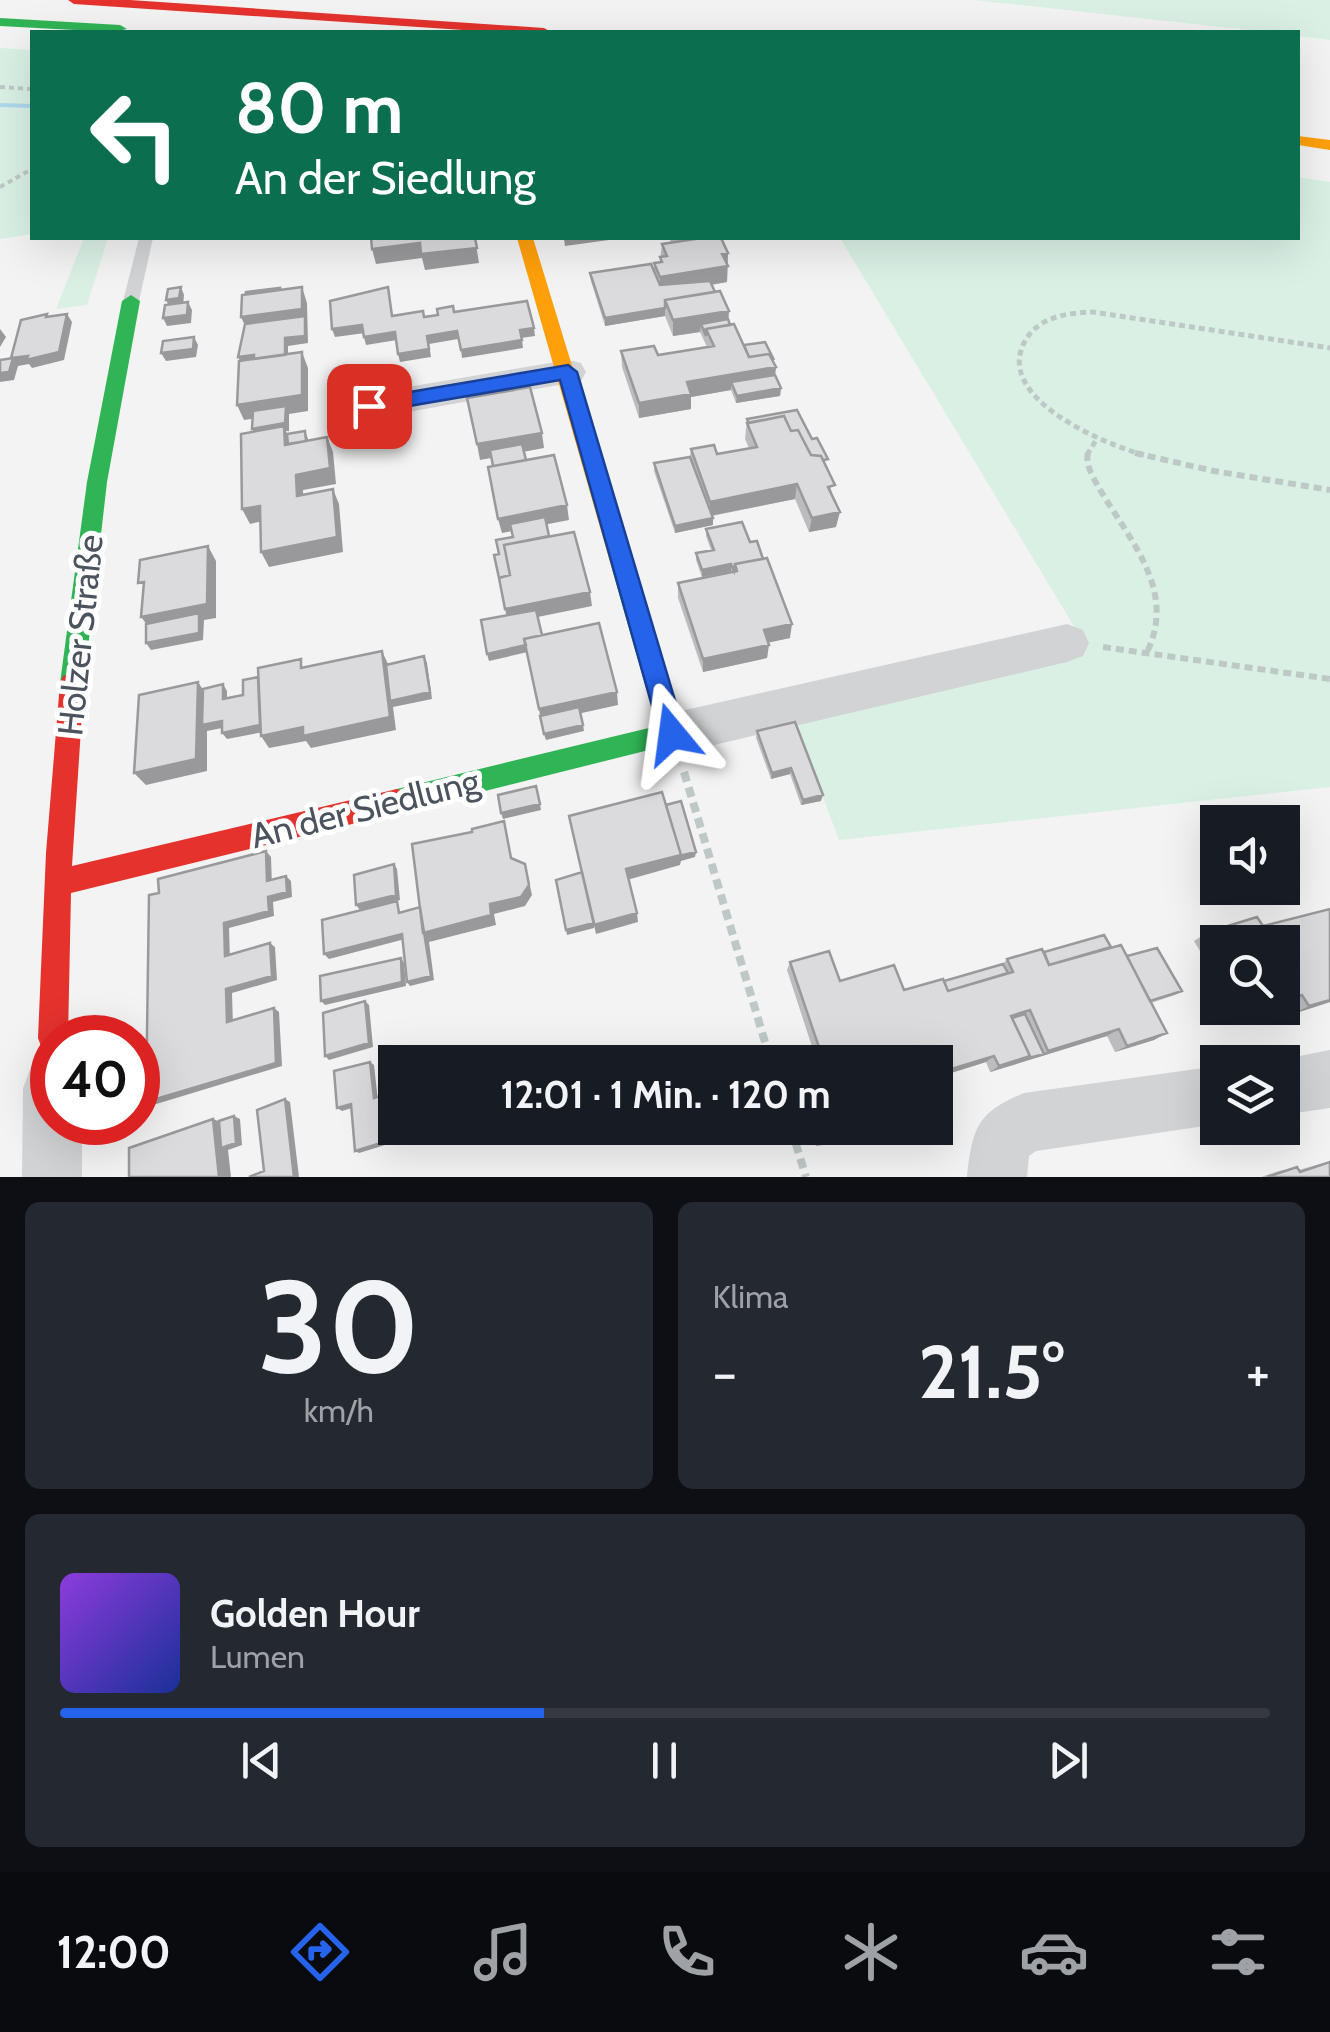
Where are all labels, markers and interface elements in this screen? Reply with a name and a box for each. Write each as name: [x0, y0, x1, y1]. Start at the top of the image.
text: 80 m: [235, 65, 403, 151]
icon: left: [70, 70, 200, 200]
text: An der Siedlung: [235, 151, 536, 205]
pin: [327, 364, 412, 449]
icon: arrive: [342, 379, 397, 434]
street label: Holzer Straße: [48, 532, 112, 738]
position arrow: [620, 682, 724, 786]
street label: An der Siedlung: [246, 759, 484, 857]
map controls: [1200, 805, 1300, 1145]
button: sound: [1200, 805, 1300, 905]
button: search: [1200, 925, 1300, 1025]
speed limit sign: 40: [30, 1015, 160, 1145]
button: layers: [1200, 1045, 1300, 1145]
text: 12:01 · 1 Min. · 120 m: [500, 1071, 831, 1118]
text: 30: [258, 1247, 420, 1405]
text: Klima: [713, 1277, 788, 1316]
text: 21.5°: [918, 1326, 1064, 1417]
text: −: [713, 1339, 737, 1406]
text: +: [1246, 1339, 1270, 1406]
text: km/h: [304, 1391, 374, 1430]
text: Golden Hour: [210, 1590, 420, 1637]
text: Lumen: [210, 1637, 305, 1676]
icon: previous: [234, 1733, 289, 1788]
icon: pause: [637, 1733, 692, 1788]
icon: next: [1041, 1733, 1096, 1788]
icon: directions: [285, 1917, 355, 1987]
icon: music: [468, 1917, 538, 1987]
icon: phone: [652, 1917, 722, 1987]
icon: climate: [836, 1917, 906, 1987]
icon: car: [1019, 1917, 1089, 1987]
icon: filters: [1203, 1917, 1273, 1987]
text: 12:00: [57, 1925, 171, 1979]

